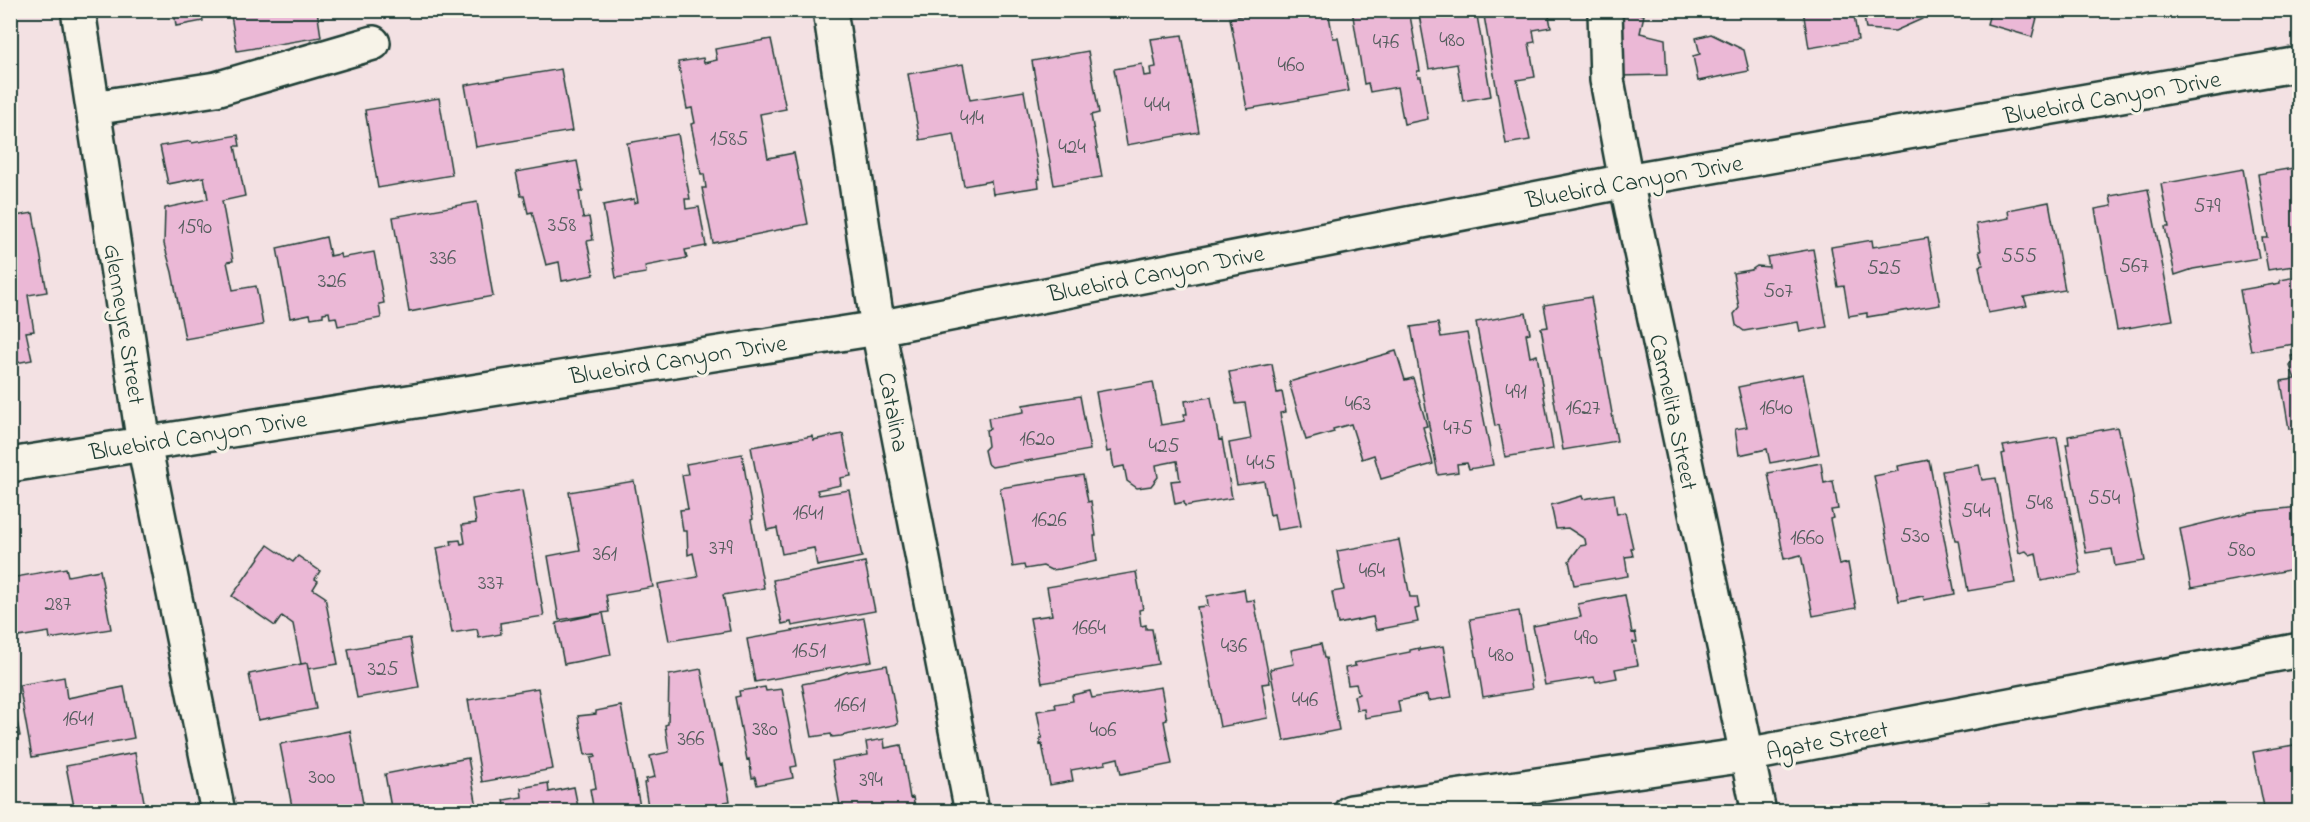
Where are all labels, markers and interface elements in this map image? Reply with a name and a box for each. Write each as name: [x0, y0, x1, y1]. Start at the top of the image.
house number: 480: [1439, 26, 1465, 56]
house number: 476: [1373, 28, 1399, 58]
house number: 460: [1278, 51, 1304, 81]
street label: Bluebird Canyon Drive: [2000, 63, 2224, 137]
house number: 444: [1144, 91, 1170, 121]
house number: 414: [960, 104, 984, 134]
house number: 1585: [710, 125, 748, 155]
house number: 424: [1058, 133, 1086, 163]
street label: Bluebird Canyon Drive: [1522, 147, 1746, 221]
house number: 579: [2194, 192, 2221, 222]
house number: 358: [548, 211, 576, 241]
house number: 1590: [178, 213, 212, 243]
street label: Bluebird Canyon Drive: [1044, 237, 1268, 315]
street label: Glenneyre Street: [92, 242, 153, 407]
house number: 555: [2001, 242, 2037, 272]
house number: 336: [430, 244, 456, 274]
house number: 567: [2119, 252, 2149, 282]
house number: 525: [1867, 254, 1901, 284]
house number: 326: [318, 267, 346, 297]
house number: 507: [1763, 277, 1793, 307]
street label: Bluebird Canyon Drive: [566, 327, 790, 397]
street label: Carmelita Street: [1638, 331, 1705, 494]
street label: Catalina: [867, 370, 916, 455]
house number: 491: [1505, 378, 1527, 408]
house number: 463: [1345, 390, 1371, 420]
house number: 1627: [1565, 394, 1601, 424]
house number: 1640: [1759, 394, 1793, 424]
street label: Bluebird Canyon Drive: [86, 403, 310, 473]
house number: 475: [1443, 414, 1473, 444]
house number: 1620: [1019, 425, 1055, 455]
house number: 425: [1148, 432, 1180, 462]
house number: 445: [1246, 449, 1276, 479]
house number: 554: [2088, 484, 2121, 514]
house number: 548: [2025, 489, 2053, 519]
house number: 544: [1961, 497, 1991, 527]
house number: 1641: [792, 499, 824, 529]
house number: 1626: [1031, 506, 1067, 536]
house number: 530: [1900, 522, 1930, 552]
house number: 1660: [1790, 524, 1824, 554]
house number: 379: [709, 534, 733, 564]
house number: 580: [2227, 536, 2255, 566]
house number: 361: [593, 540, 618, 570]
house number: 464: [1359, 557, 1386, 587]
house number: 337: [478, 569, 504, 599]
house number: 287: [45, 590, 72, 620]
house number: 1664: [1072, 614, 1106, 644]
house number: 490: [1574, 624, 1598, 654]
house number: 436: [1221, 632, 1247, 662]
house number: 1651: [792, 637, 827, 667]
house number: 480: [1488, 641, 1514, 671]
house number: 325: [367, 655, 399, 685]
house number: 446: [1292, 686, 1318, 716]
house number: 1661: [834, 691, 866, 721]
house number: 1641: [62, 705, 94, 735]
street label: Agate Street: [1763, 713, 1892, 771]
house number: 380: [752, 715, 778, 745]
house number: 406: [1090, 716, 1116, 746]
house number: 366: [677, 725, 705, 755]
house number: 300: [309, 763, 335, 793]
house number: 394: [859, 766, 883, 796]

